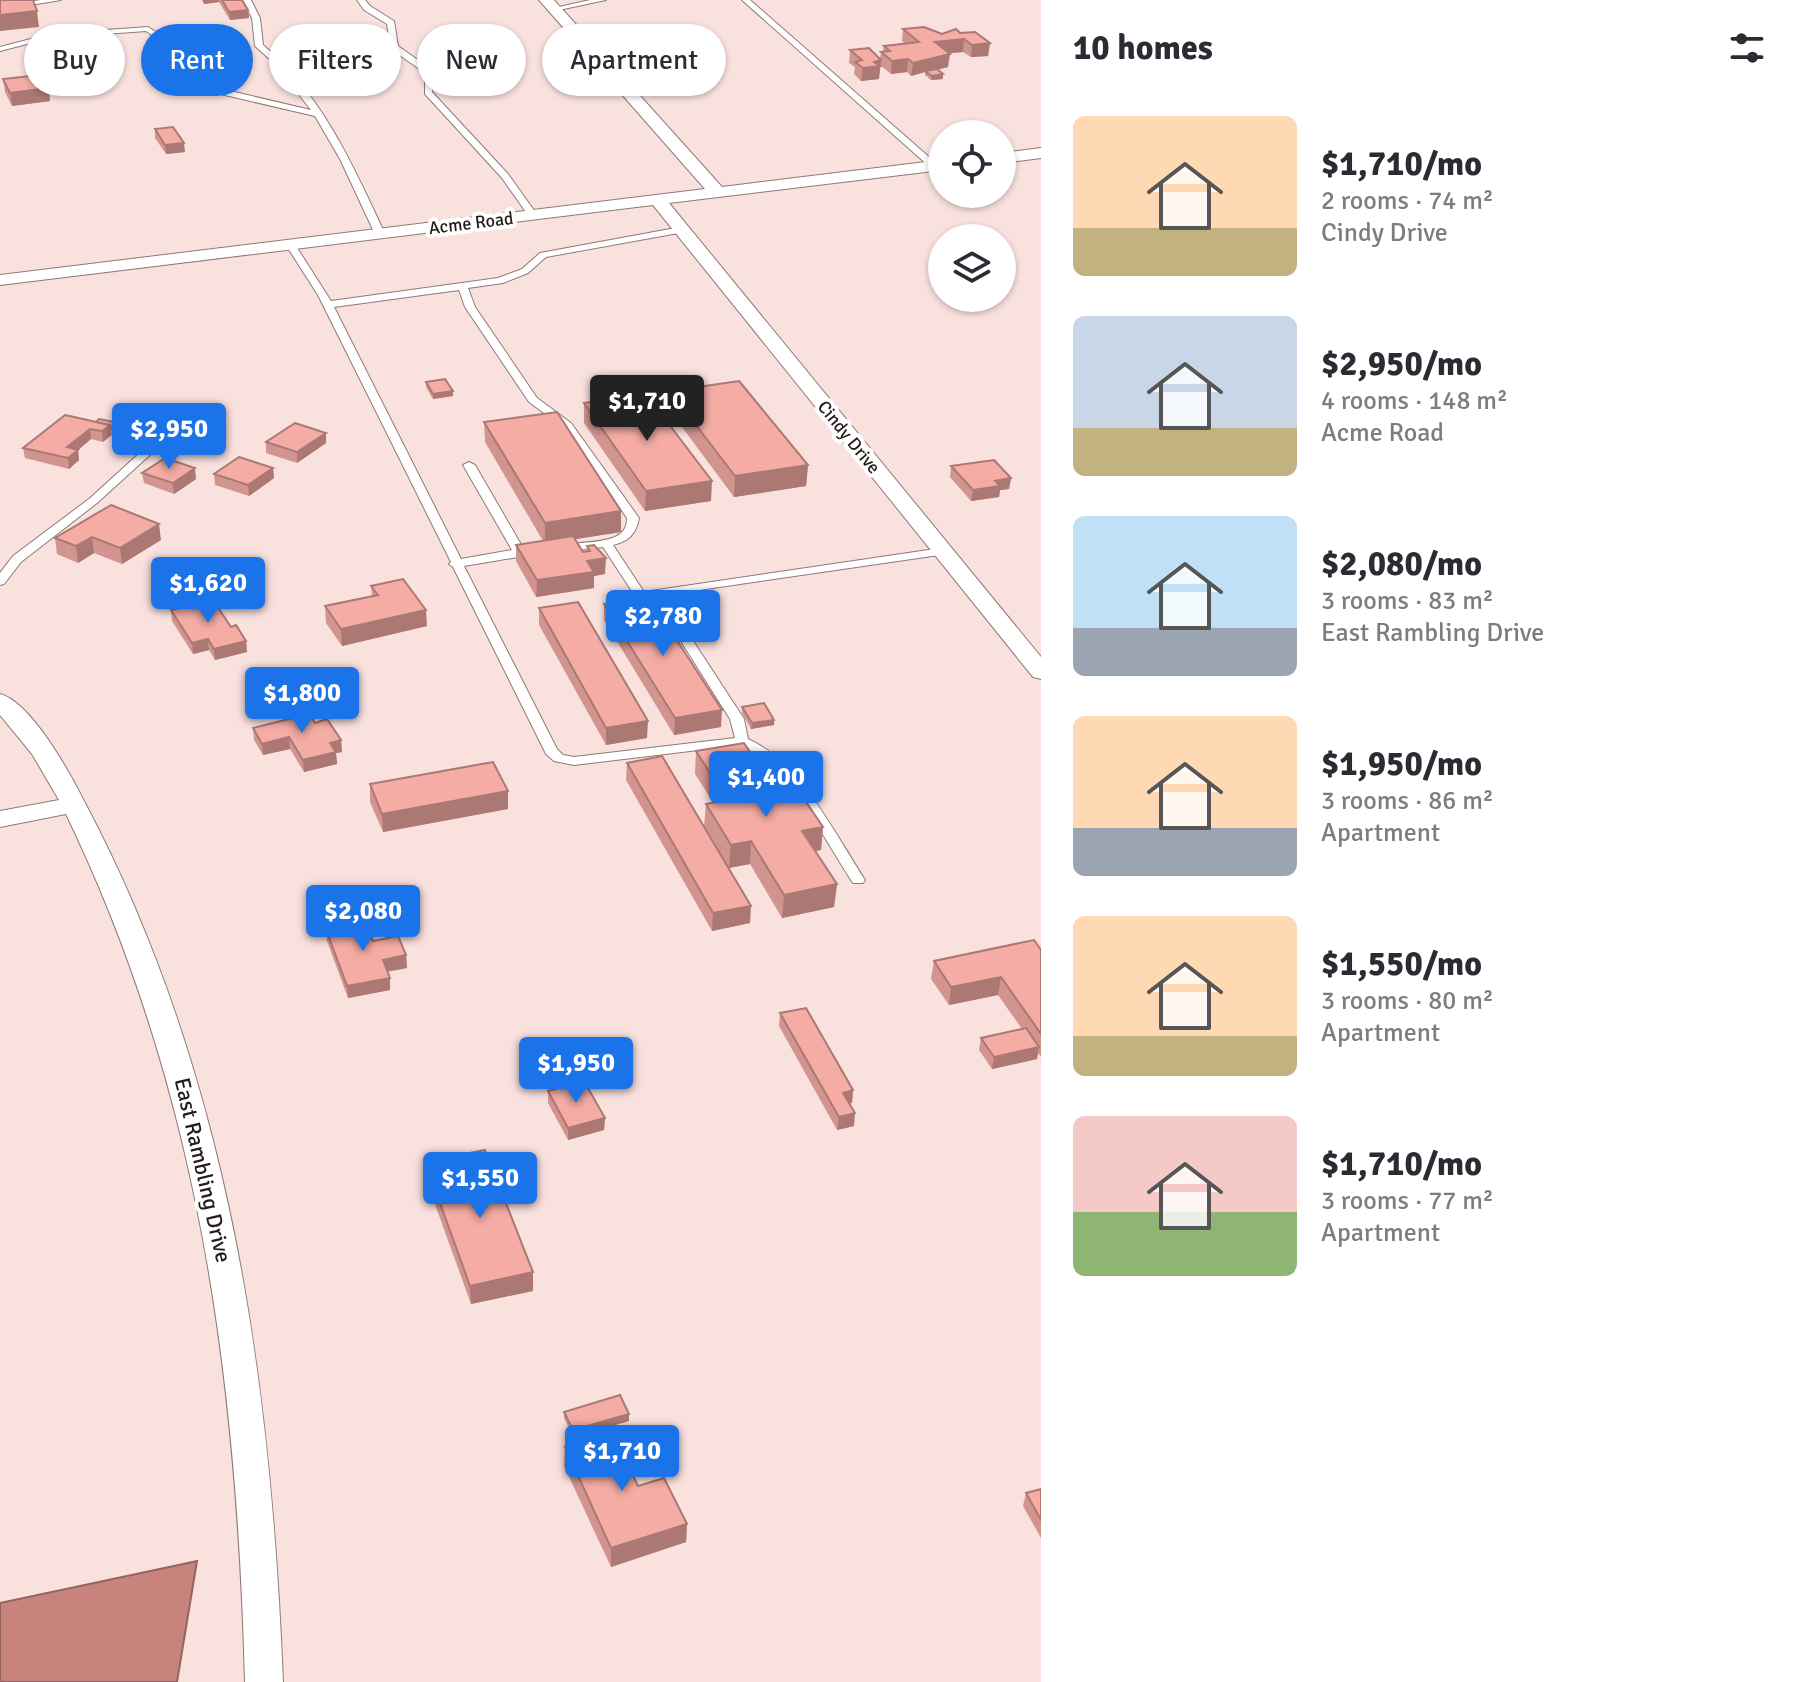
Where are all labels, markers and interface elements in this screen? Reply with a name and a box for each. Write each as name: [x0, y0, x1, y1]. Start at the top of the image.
chip: Buy: [24, 24, 125, 96]
chip: Rent: [141, 24, 253, 96]
chip: Filters: [269, 24, 401, 96]
chip: New: [417, 24, 526, 96]
chip: Apartment: [542, 24, 726, 96]
icon: filters: [1725, 26, 1769, 70]
text: 10 homes: [1073, 27, 1213, 69]
map controls: [928, 120, 1016, 312]
button: locate: [928, 120, 1016, 208]
text: $1,710/mo: [1321, 143, 1482, 185]
icon: home: [1137, 148, 1233, 244]
text: 2 rooms · 74 m²: [1321, 185, 1494, 217]
street label: Acme Road: [427, 207, 515, 239]
text: Cindy Drive: [1321, 217, 1448, 249]
button: layers: [928, 224, 1016, 312]
text: $2,950/mo: [1321, 343, 1482, 385]
icon: home: [1137, 348, 1233, 444]
pin: $1,710: [582, 375, 712, 443]
text: $1,710: [608, 385, 686, 417]
text: 4 rooms · 148 m²: [1321, 385, 1508, 417]
street label: Cindy Drive: [813, 396, 885, 478]
pin: $2,950: [104, 403, 234, 471]
text: $2,950: [130, 413, 208, 445]
text: Acme Road: [1321, 417, 1444, 449]
text: $2,080/mo: [1321, 543, 1482, 585]
icon: home: [1137, 548, 1233, 644]
pin: $1,620: [143, 557, 273, 625]
text: $1,620: [169, 567, 247, 599]
text: 3 rooms · 83 m²: [1321, 585, 1494, 617]
pin: $2,780: [598, 590, 728, 658]
text: $2,780: [624, 600, 702, 632]
text: East Rambling Drive: [1321, 617, 1544, 649]
pin: $1,800: [237, 667, 367, 735]
text: $1,800: [263, 677, 341, 709]
text: $1,950/mo: [1321, 743, 1482, 785]
icon: home: [1137, 748, 1233, 844]
pin: $1,400: [701, 751, 831, 819]
text: $1,400: [727, 761, 805, 793]
text: 3 rooms · 86 m²: [1321, 785, 1494, 817]
text: Apartment: [1321, 817, 1440, 849]
pin: $2,080: [298, 885, 428, 953]
text: $2,080: [324, 895, 402, 927]
text: $1,550/mo: [1321, 943, 1482, 985]
icon: home: [1137, 948, 1233, 1044]
text: 3 rooms · 80 m²: [1321, 985, 1494, 1017]
text: Apartment: [1321, 1017, 1440, 1049]
pin: $1,950: [511, 1037, 641, 1105]
text: $1,950: [537, 1047, 615, 1079]
street label: East Rambling Drive: [169, 1075, 237, 1265]
text: $1,710/mo: [1321, 1143, 1482, 1185]
icon: home: [1137, 1148, 1233, 1244]
pin: $1,550: [415, 1152, 545, 1220]
text: $1,550: [441, 1162, 519, 1194]
text: 3 rooms · 77 m²: [1321, 1185, 1494, 1217]
text: Apartment: [1321, 1217, 1440, 1249]
pin: $1,710: [557, 1425, 687, 1493]
text: $1,710: [583, 1435, 661, 1467]

